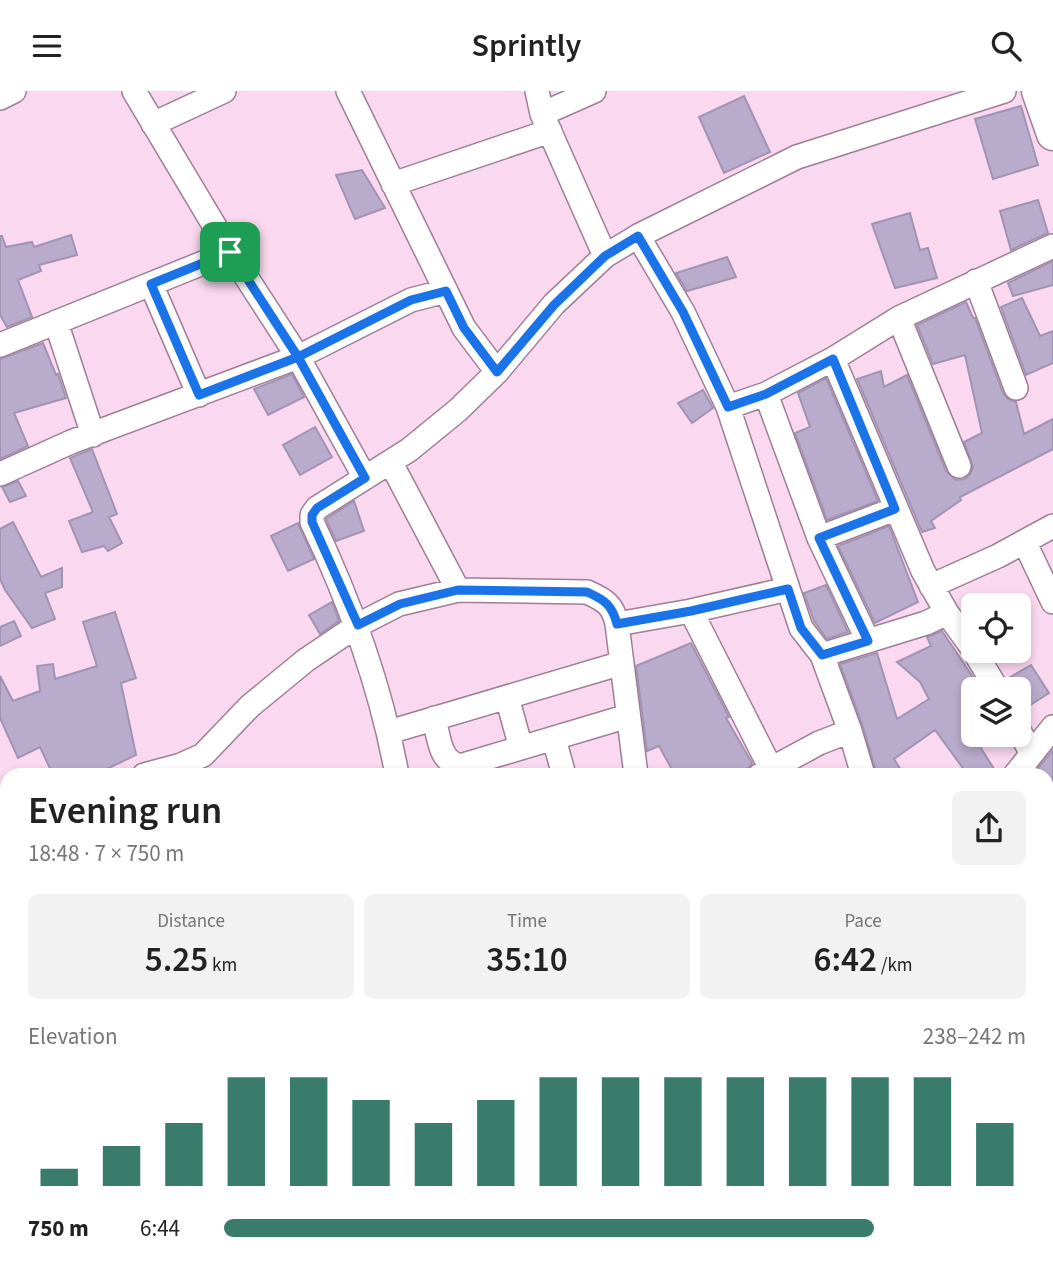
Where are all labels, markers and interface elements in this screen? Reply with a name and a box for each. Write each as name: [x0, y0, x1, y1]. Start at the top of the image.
text: Sprintly: [472, 23, 581, 69]
icon: menu: [28, 27, 66, 65]
icon: search: [987, 27, 1025, 65]
pin: [200, 222, 260, 282]
icon: arrive: [211, 233, 249, 271]
map controls: [961, 593, 1031, 747]
button: locate: [961, 593, 1031, 663]
button: layers: [961, 677, 1031, 747]
text: Evening run: [28, 784, 222, 838]
button: share: [952, 791, 1026, 865]
text: 18:48 · 7 × 750 m: [28, 837, 184, 870]
text: Distance: [157, 908, 225, 935]
text: Time: [507, 908, 547, 935]
text: Pace: [844, 908, 882, 935]
text: 5.25: [145, 935, 208, 985]
text: 35:10: [486, 935, 568, 985]
text: 6:42: [813, 935, 877, 985]
text: km: [208, 952, 237, 979]
text: /km: [877, 952, 913, 979]
text: Elevation: [28, 1020, 118, 1053]
text: 238–242 m: [923, 1020, 1026, 1053]
text: 750 m: [28, 1212, 89, 1245]
text: 6:44: [140, 1212, 180, 1245]

